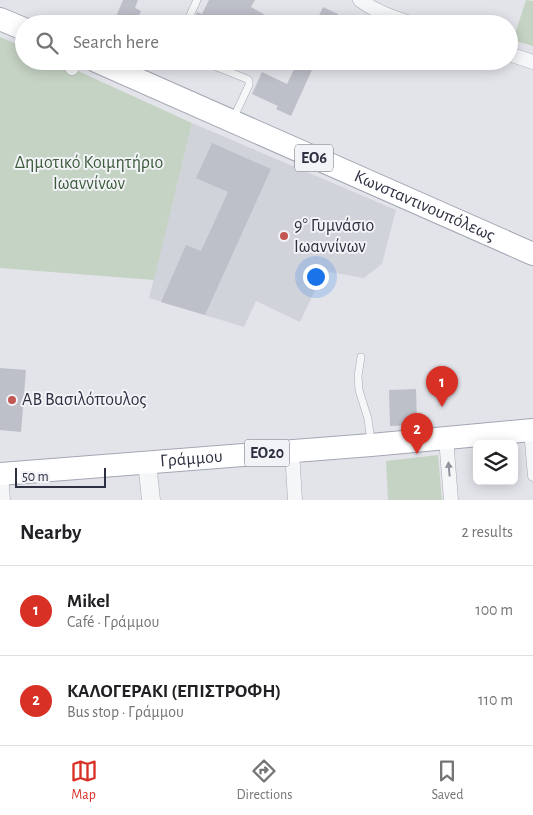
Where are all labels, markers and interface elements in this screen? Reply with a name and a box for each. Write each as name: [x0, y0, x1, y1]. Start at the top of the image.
search box: [15, 15, 518, 70]
icon: search: [33, 29, 61, 57]
text: Search here: [73, 33, 159, 52]
road number: ΕΟ6: [295, 144, 333, 172]
park label: Δημοτικό Κοιμητήριο Ιωαννίνων: [15, 154, 163, 193]
street label: Κωνσταντινουπόλεως: [351, 167, 497, 245]
place label: 9° Γυμνάσιο Ιωαννίνων: [294, 217, 374, 256]
marker: 9° Γυμνάσιο Ιωαννίνων: [278, 230, 290, 242]
your location: [303, 264, 329, 290]
pin: 1: [426, 366, 458, 407]
place label: ΑΒ Βασιλόπουλος: [22, 391, 146, 409]
marker: ΑΒ Βασιλόπουλος: [6, 394, 18, 406]
pin: 2: [401, 413, 433, 454]
road number: ΕΟ20: [244, 439, 290, 466]
map controls: [473, 440, 518, 485]
button: layers: [473, 440, 518, 485]
street label: Γράμμου: [159, 448, 223, 470]
one-way arrow: [444, 461, 452, 477]
scale bar: [15, 465, 106, 488]
text: 50 m: [22, 470, 49, 484]
text: Nearby: [20, 522, 81, 543]
text: 2 results: [461, 524, 513, 540]
text: Mikel: [67, 592, 110, 611]
text: 1: [33, 602, 39, 618]
text: 100 m: [475, 602, 513, 618]
text: Café · Γράμμου: [67, 614, 159, 630]
text: ΚΑΛΟΓΕΡΑΚΙ (ΕΠΙΣΤΡΟΦΗ): [67, 682, 281, 701]
text: 2: [32, 692, 40, 708]
text: 110 m: [478, 692, 513, 708]
text: Bus stop · Γράμμου: [67, 704, 184, 720]
tab: Map: [70, 757, 98, 804]
tab: Directions: [237, 757, 292, 804]
tab: Saved: [431, 757, 463, 804]

